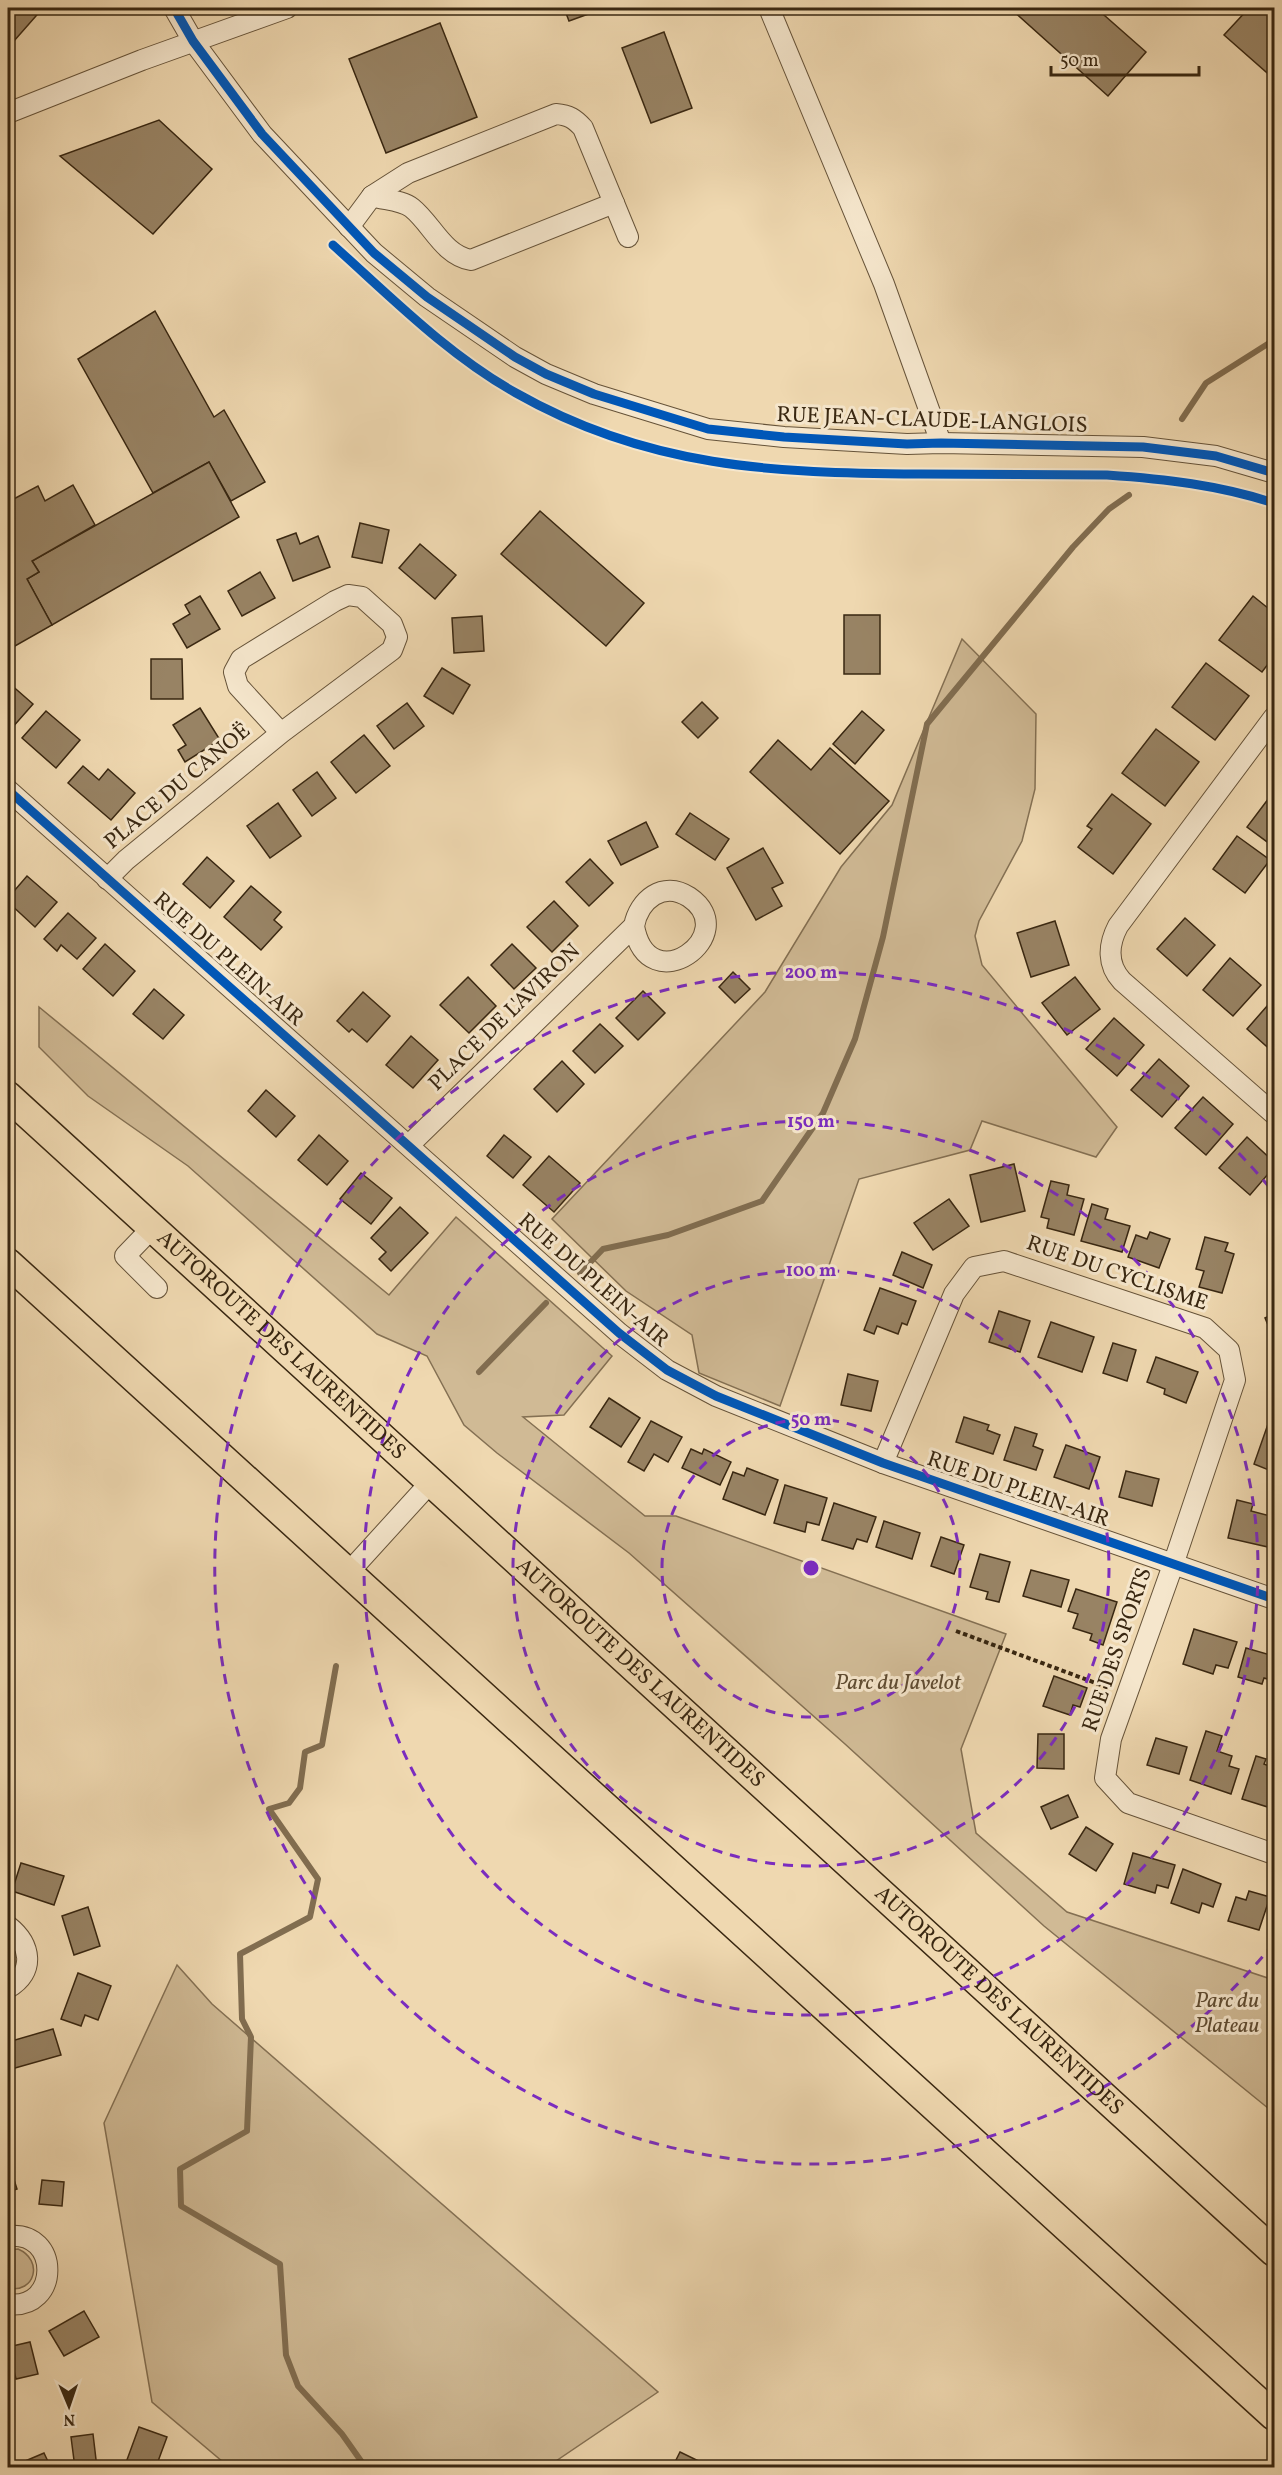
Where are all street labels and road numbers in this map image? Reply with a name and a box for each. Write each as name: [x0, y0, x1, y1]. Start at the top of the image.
street label: RUE JEAN-CLAUDE-LANGLOIS: [776, 400, 1088, 442]
street label: PLACE DU CANOË: [98, 716, 258, 858]
street label: RUE DU PLEIN-AIR: [146, 885, 310, 1035]
street label: PLACE DE L'AVIRON: [422, 937, 588, 1099]
street label: RUE DU PLEIN-AIR: [511, 1206, 675, 1356]
street label: AUTOROUTE DES LAURENTIDES: [150, 1223, 413, 1468]
street label: RUE DU CYCLISME: [1022, 1228, 1212, 1320]
street label: RUE DU PLEIN-AIR: [922, 1444, 1114, 1536]
street label: AUTOROUTE DES LAURENTIDES: [509, 1551, 772, 1795]
street label: RUE DES SPORTS: [1075, 1564, 1161, 1736]
street label: AUTOROUTE DES LAURENTIDES: [867, 1879, 1131, 2123]

